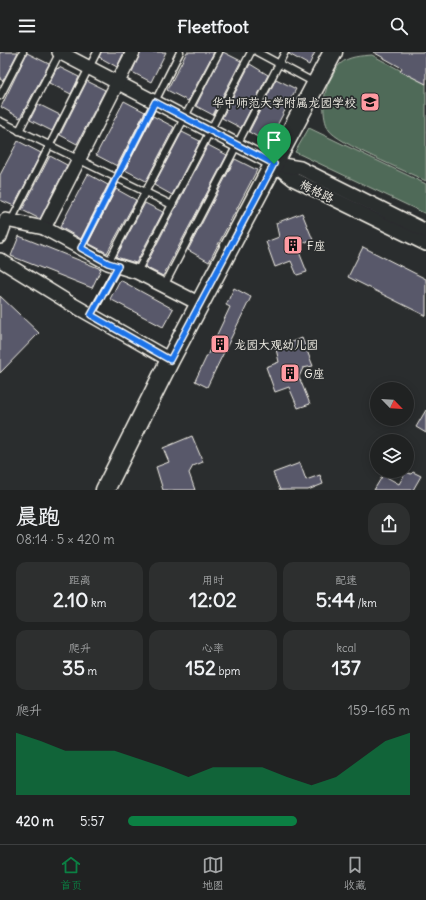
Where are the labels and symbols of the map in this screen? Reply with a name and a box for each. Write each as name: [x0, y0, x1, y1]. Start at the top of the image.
school or university icon: 华中师范大学附属龙园学校: [359, 91, 381, 113]
place label: 华中师范大学附属龙园学校: [212, 95, 356, 110]
pin: [257, 123, 291, 164]
street label: 梅格路: [298, 176, 336, 206]
building icon: F座: [282, 234, 304, 256]
place label: F座: [307, 238, 326, 253]
building icon: 龙园大观幼儿园: [209, 333, 231, 355]
place label: 龙园大观幼儿园: [234, 337, 318, 352]
building icon: G座: [279, 362, 301, 384]
place label: G座: [304, 366, 325, 381]
north arrow: [370, 382, 414, 426]

